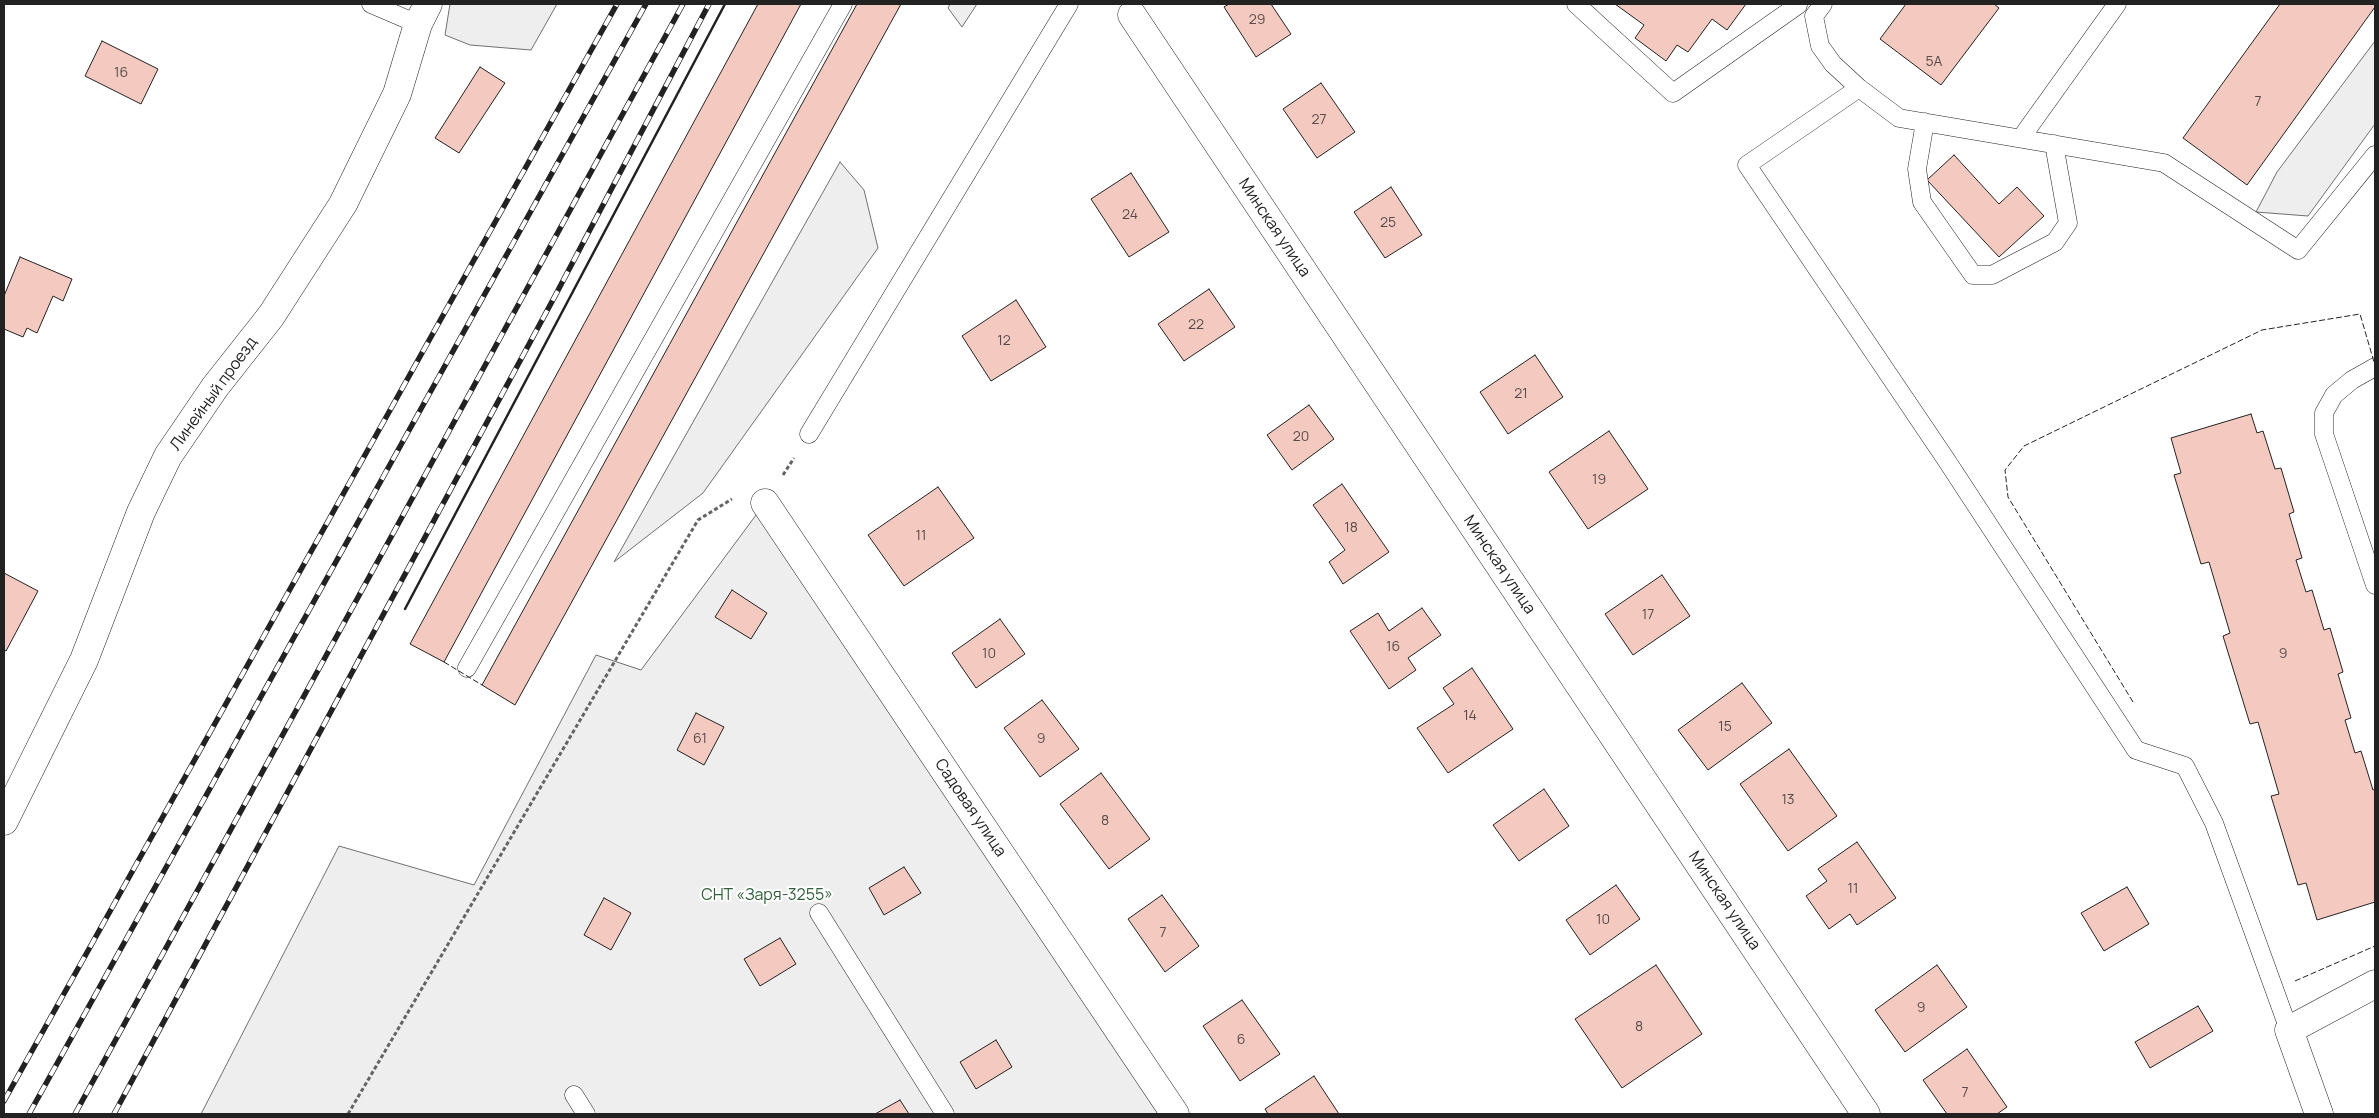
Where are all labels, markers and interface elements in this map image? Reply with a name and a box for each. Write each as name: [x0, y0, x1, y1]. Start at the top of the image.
house number: 29: [1249, 12, 1265, 28]
house number: 5А: [1926, 54, 1942, 70]
house number: 16: [114, 65, 128, 81]
house number: 7: [2254, 94, 2262, 110]
house number: 27: [1311, 112, 1327, 128]
street label: Минская улица: [1234, 175, 1314, 281]
house number: 24: [1122, 207, 1138, 223]
house number: 25: [1380, 215, 1396, 231]
house number: 22: [1188, 317, 1204, 333]
house number: 12: [997, 333, 1011, 349]
street label: Линейный проезд: [166, 334, 262, 454]
house number: 21: [1514, 386, 1528, 402]
house number: 20: [1293, 429, 1309, 445]
house number: 19: [1592, 472, 1606, 488]
street label: Минская улица: [1459, 512, 1539, 618]
house number: 18: [1344, 520, 1358, 536]
house number: 11: [916, 528, 926, 544]
house number: 17: [1642, 607, 1654, 623]
house number: 16: [1386, 639, 1400, 655]
house number: 10: [982, 646, 996, 662]
house number: 9: [2279, 646, 2287, 662]
house number: 14: [1463, 708, 1477, 724]
house number: 15: [1718, 719, 1732, 735]
house number: 61: [693, 731, 707, 747]
house number: 9: [1037, 731, 1045, 747]
street label: Садовая улица: [930, 755, 1010, 861]
house number: 13: [1781, 792, 1795, 808]
house number: 8: [1101, 813, 1109, 829]
street label: Минская улица: [1684, 848, 1764, 954]
house number: 11: [1848, 881, 1858, 897]
park label: СНТ «Заря-3255»: [701, 886, 833, 906]
house number: 10: [1596, 912, 1610, 928]
house number: 7: [1159, 925, 1167, 941]
house number: 9: [1917, 1000, 1925, 1016]
house number: 8: [1635, 1019, 1643, 1035]
house number: 6: [1237, 1032, 1245, 1048]
house number: 7: [1961, 1085, 1969, 1101]

